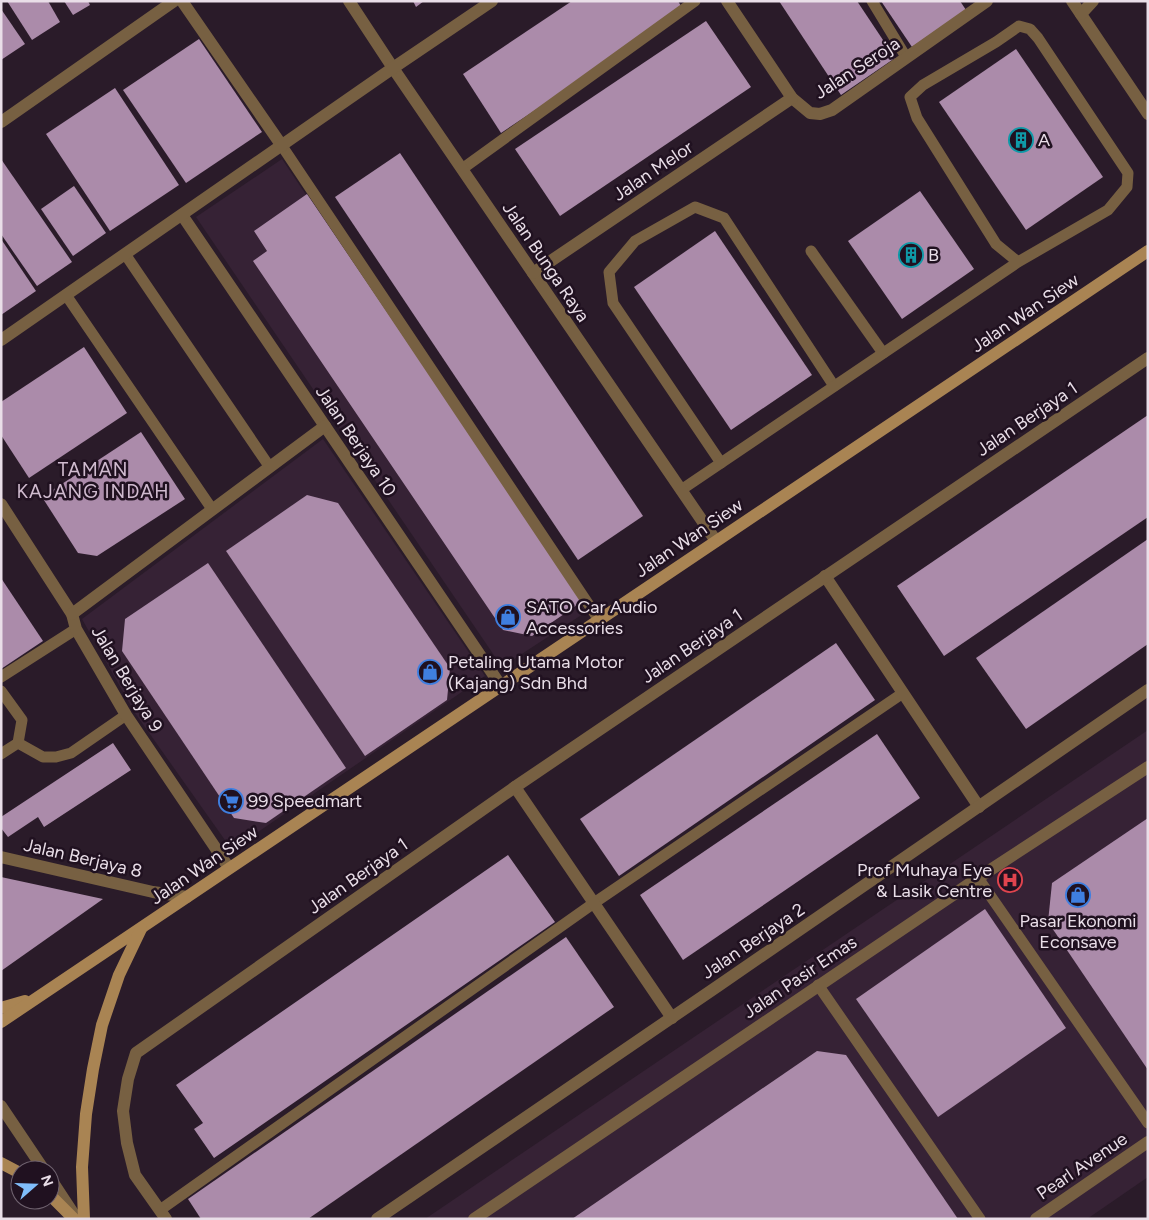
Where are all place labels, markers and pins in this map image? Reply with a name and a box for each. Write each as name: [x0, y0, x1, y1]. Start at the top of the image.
building icon: A: [1008, 127, 1034, 153]
place label: A: [1038, 129, 1050, 151]
building icon: B: [898, 242, 924, 268]
place label: B: [928, 244, 939, 266]
place label: SATO Car Audio Accessories: [526, 596, 657, 639]
shop icon: SATO Car Audio Accessories: [495, 604, 521, 630]
place label: Petaling Utama Motor (Kajang) Sdn Bhd: [448, 651, 624, 694]
shop icon: Petaling Utama Motor (Kajang) Sdn Bhd: [417, 659, 443, 685]
supermarket icon: 99 Speedmart: [218, 788, 244, 814]
place label: 99 Speedmart: [248, 790, 362, 812]
place label: Prof Muhaya Eye & Lasik Centre: [857, 859, 992, 902]
hospital icon: Prof Muhaya Eye & Lasik Centre: [997, 867, 1023, 893]
shop icon: Pasar Ekonomi Econsave: [1065, 882, 1091, 908]
place label: Pasar Ekonomi Econsave: [1019, 910, 1137, 953]

